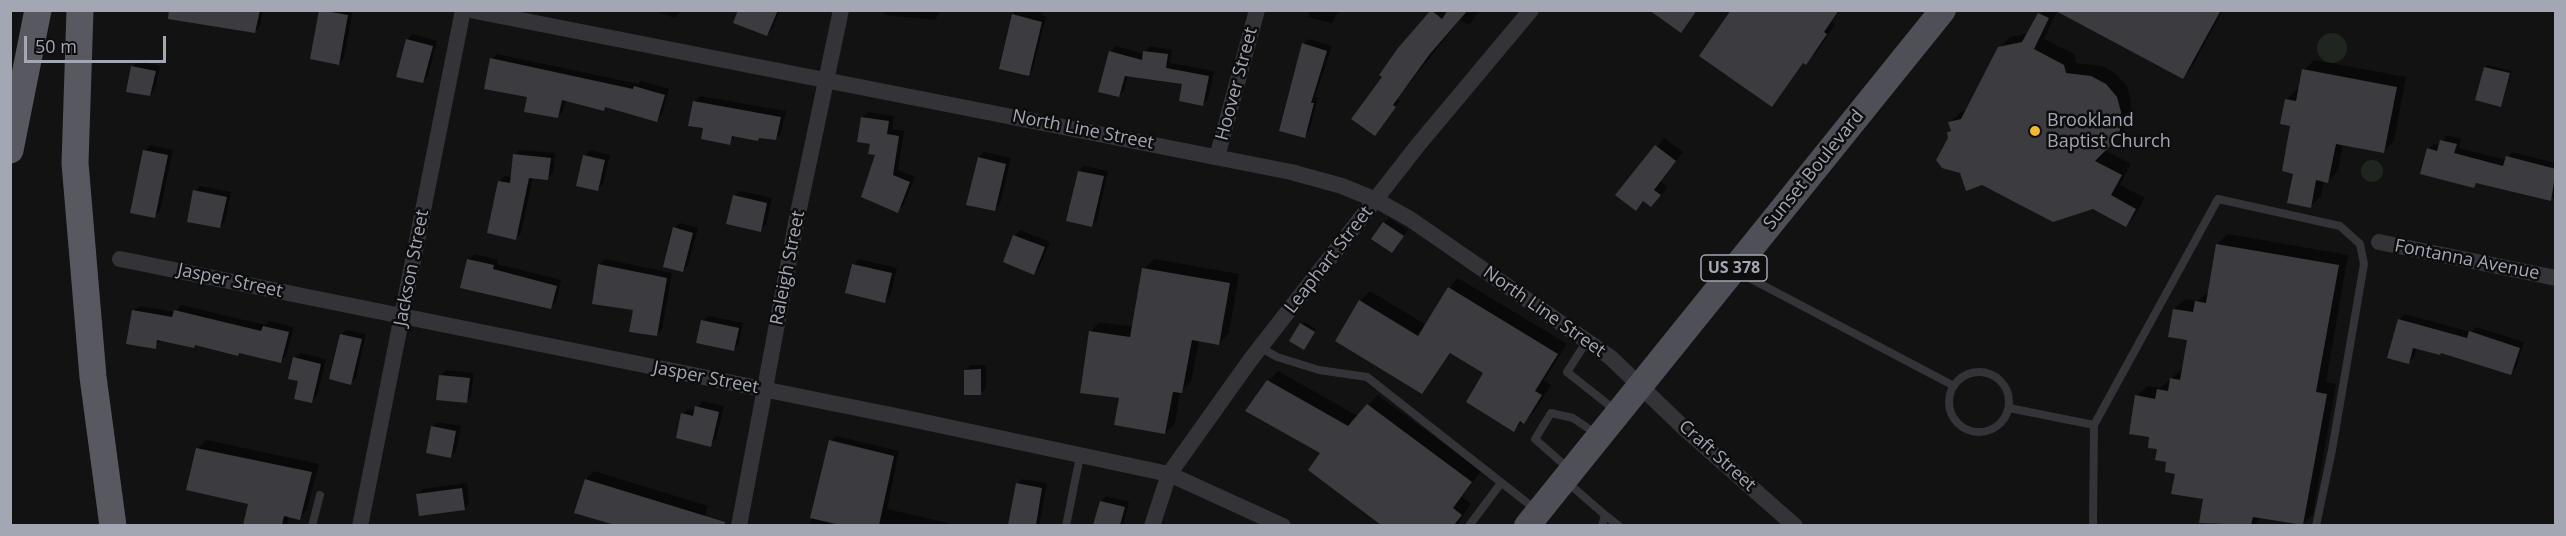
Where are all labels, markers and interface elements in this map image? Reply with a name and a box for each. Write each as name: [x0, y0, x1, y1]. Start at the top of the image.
scale bar: [27, 24, 170, 62]
street label: Hoover Street: [1212, 25, 1262, 143]
text: 50 m: [35, 34, 77, 58]
street label: North Line Street: [1010, 106, 1156, 154]
street label: Sunset Boulevard: [1759, 106, 1869, 234]
place label: Brookland Baptist Church: [2047, 110, 2171, 152]
marker: Brookland Baptist Church: [2028, 124, 2042, 138]
street label: Leaphart Street: [1280, 202, 1378, 318]
street label: Jackson Street: [390, 208, 434, 328]
street label: Raleigh Street: [766, 209, 810, 327]
street label: Fontanna Avenue: [2393, 235, 2541, 285]
road number: US 378: [1701, 255, 1767, 281]
street label: Jasper Street: [176, 259, 284, 303]
street label: North Line Street: [1479, 262, 1609, 362]
street label: Jasper Street: [652, 357, 760, 399]
street label: Craft Street: [1674, 416, 1760, 496]

